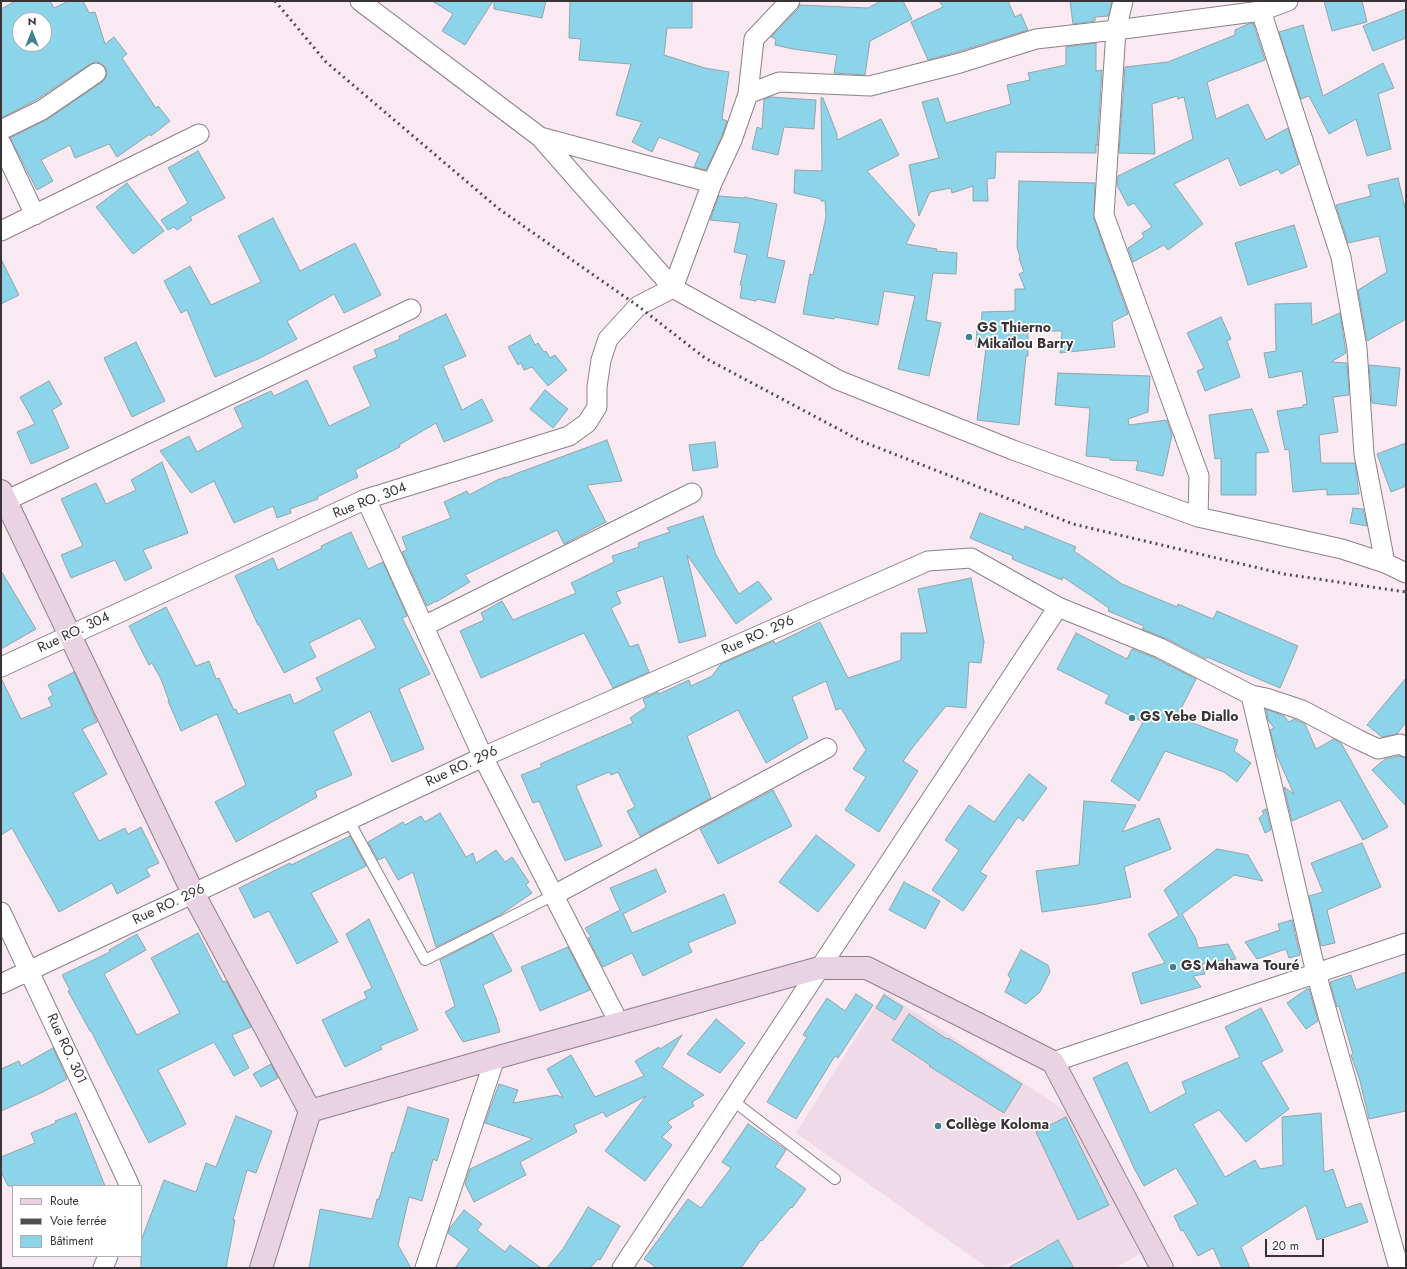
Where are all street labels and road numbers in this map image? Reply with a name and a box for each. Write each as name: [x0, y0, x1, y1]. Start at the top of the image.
street label: Rue RO. 304: [331, 479, 409, 523]
street label: Rue RO. 304: [35, 609, 113, 657]
street label: Rue RO. 296: [719, 613, 797, 659]
street label: Rue RO. 296: [423, 743, 501, 791]
street label: Rue RO. 296: [130, 881, 208, 929]
street label: Rue RO. 301: [42, 1011, 90, 1087]

